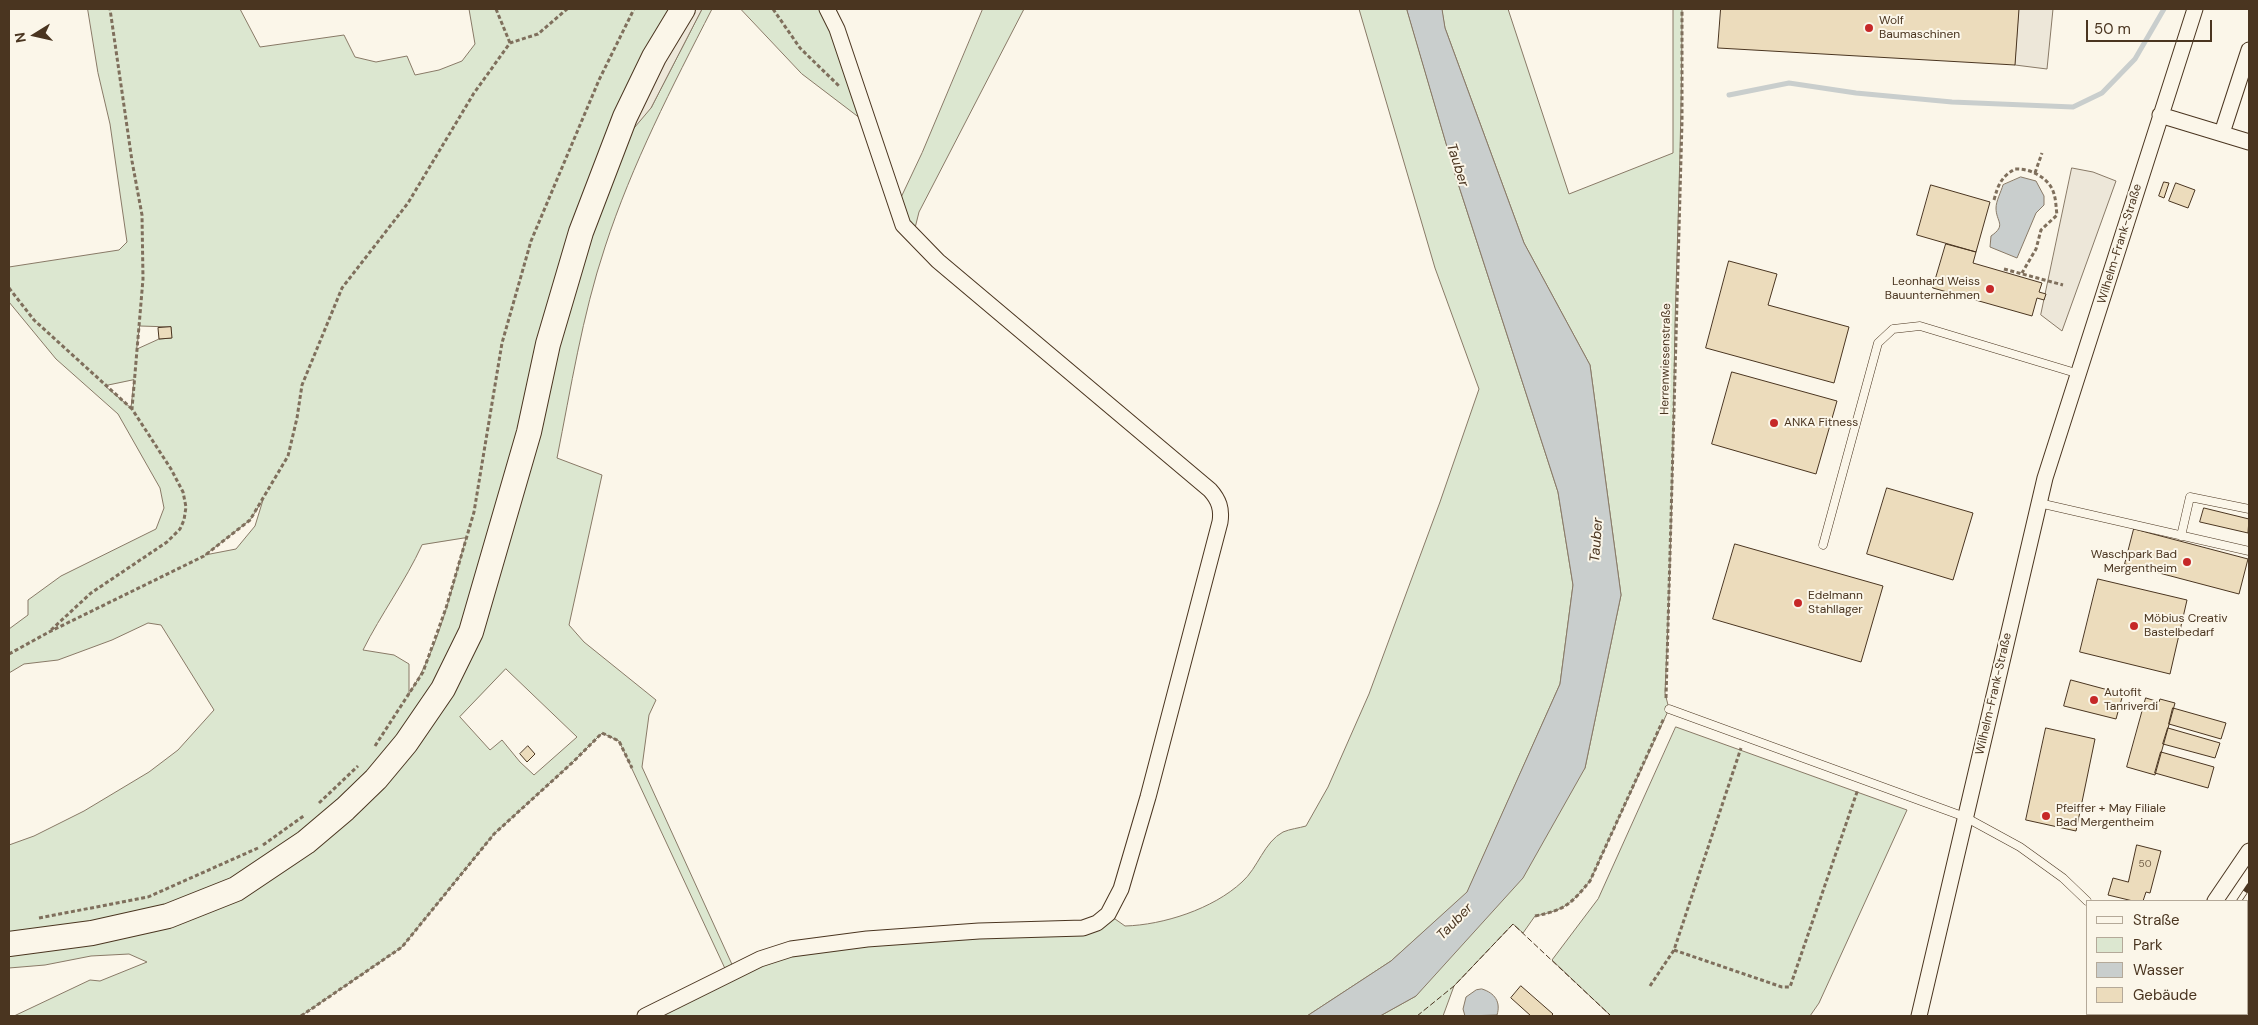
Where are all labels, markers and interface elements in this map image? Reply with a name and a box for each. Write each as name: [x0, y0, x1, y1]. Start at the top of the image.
north arrow: [10, 10, 60, 60]
scale bar: [2088, 10, 2214, 42]
place label: Wolf Baumaschinen: [1879, 14, 1960, 42]
text: 50 m: [2094, 19, 2131, 39]
marker: Wolf Baumaschinen: [1863, 22, 1875, 34]
text: N: [10, 31, 30, 44]
water label: Tauber: [1442, 141, 1472, 189]
street label: Wilhelm-Frank-Straße: [2095, 182, 2145, 306]
place label: Leonhard Weiss Bauunternehmen: [1885, 275, 1980, 303]
marker: Leonhard Weiss Bauunternehmen: [1984, 283, 1996, 295]
street label: Herrenwiesenstraße: [1658, 303, 1674, 415]
place label: ANKA Fitness: [1784, 416, 1858, 430]
marker: ANKA Fitness: [1768, 417, 1780, 429]
water label: Tauber: [1587, 517, 1607, 563]
place label: Waschpark Bad Mergentheim: [2091, 548, 2177, 576]
marker: Waschpark Bad Mergentheim: [2181, 556, 2193, 568]
place label: Edelmann Stahllager: [1808, 589, 1863, 617]
marker: Edelmann Stahllager: [1792, 597, 1804, 609]
place label: Möbius Creativ Bastelbedarf: [2144, 612, 2228, 640]
marker: Möbius Creativ Bastelbedarf: [2128, 620, 2140, 632]
street label: Wilhelm-Frank-Straße: [1973, 632, 2015, 756]
place label: Autofit Tanriverdi: [2104, 686, 2158, 714]
marker: Autofit Tanriverdi: [2088, 694, 2100, 706]
place label: Pfeiffer + May Filiale Bad Mergentheim: [2056, 802, 2166, 830]
marker: Pfeiffer + May Filiale Bad Mergentheim: [2040, 810, 2052, 822]
house number: 50: [2139, 858, 2151, 870]
water label: Tauber: [1433, 900, 1477, 944]
legend: [2086, 900, 2248, 1015]
text: Straße: [2133, 910, 2180, 930]
text: Park: [2133, 935, 2163, 955]
text: Wasser: [2133, 960, 2184, 980]
text: Gebäude: [2133, 985, 2197, 1005]

